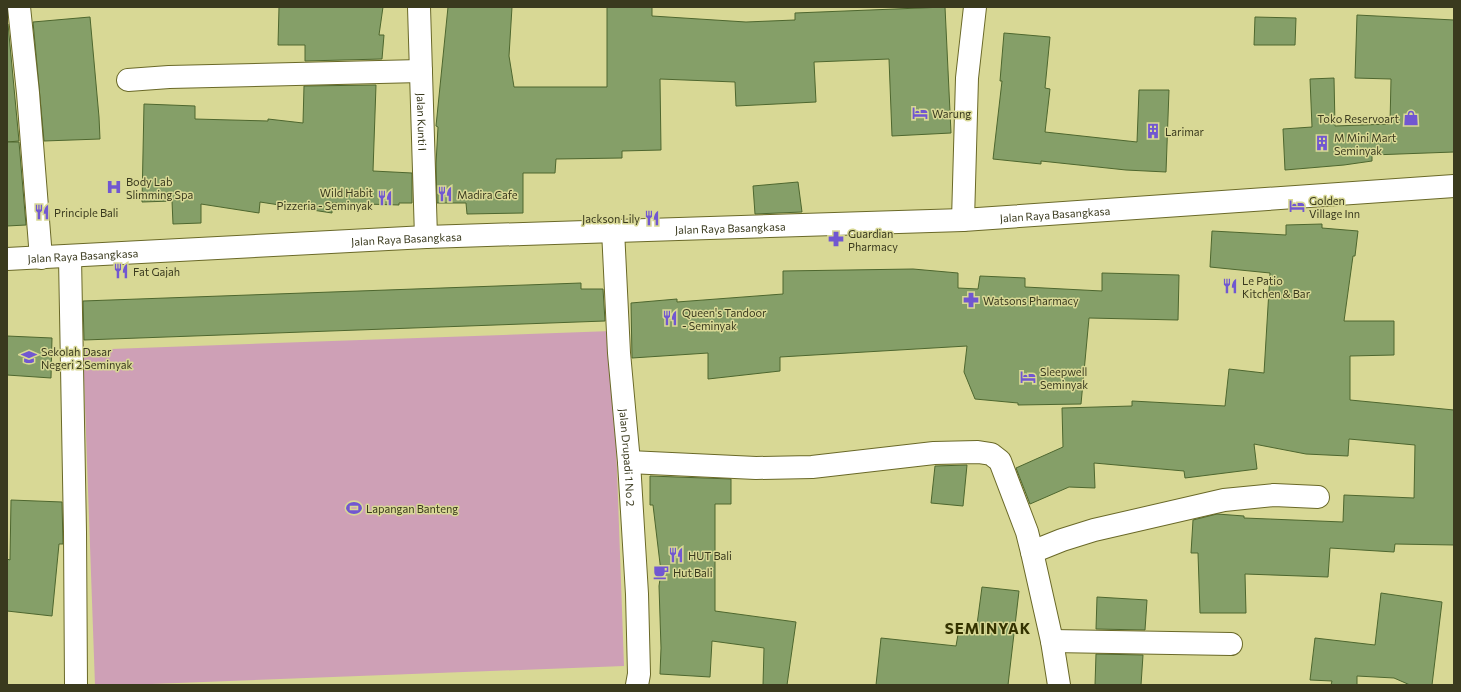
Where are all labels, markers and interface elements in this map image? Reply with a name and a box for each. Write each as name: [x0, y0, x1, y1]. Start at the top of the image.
street label: Jalan Kunti I: [414, 93, 430, 151]
hotel icon: Warung: [911, 104, 929, 122]
place label: Warung: [932, 107, 971, 120]
shop icon: Toko Reservoart: [1402, 109, 1420, 127]
place label: Toko Reservoart: [1317, 112, 1399, 125]
building icon: Larimar: [1144, 122, 1162, 140]
place label: Larimar: [1165, 125, 1205, 138]
place label: M Mini Mart Seminyak: [1334, 131, 1397, 157]
building icon: M Mini Mart Seminyak: [1313, 134, 1331, 152]
place label: Body Lab Slimming Spa: [126, 175, 193, 201]
hospital icon: Body Lab Slimming Spa: [105, 178, 123, 196]
restaurant icon: Madira Cafe: [436, 185, 454, 203]
place label: Wild Habit Pizzeria - Seminyak: [277, 186, 373, 212]
place label: Madira Cafe: [457, 188, 518, 201]
restaurant icon: Wild Habit Pizzeria - Seminyak: [376, 189, 394, 207]
place label: Golden Village Inn: [1309, 194, 1360, 220]
hotel icon: Golden Village Inn: [1288, 197, 1306, 215]
restaurant icon: Principle Bali: [33, 203, 51, 221]
street label: Jalan Raya Basangkasa: [999, 203, 1111, 225]
place label: Principle Bali: [54, 206, 119, 219]
restaurant icon: Jackson Lily: [643, 209, 661, 227]
place label: Jackson Lily: [582, 212, 640, 226]
street label: Jalan Raya Basangkasa: [675, 219, 786, 237]
place label: Guardian Pharmacy: [848, 227, 898, 253]
street label: Jalan Raya Basangkasa: [351, 229, 462, 248]
pharmacy icon: Guardian Pharmacy: [827, 230, 845, 248]
street label: Jalan Raya Basangkasa: [27, 246, 139, 265]
restaurant icon: Fat Gajah: [112, 262, 130, 280]
place label: Fat Gajah: [133, 265, 180, 278]
place label: Le Patio Kitchen & Bar: [1242, 274, 1311, 300]
restaurant icon: Le Patio Kitchen & Bar: [1221, 277, 1239, 295]
pharmacy icon: Watsons Pharmacy: [962, 291, 980, 309]
place label: Watsons Pharmacy: [983, 294, 1079, 307]
place label: Queen's Tandoor - Seminyak: [682, 306, 767, 332]
restaurant icon: Queen's Tandoor - Seminyak: [661, 309, 679, 327]
place label: Sekolah Dasar Negeri 2 Seminyak: [41, 345, 132, 371]
school or university icon: Sekolah Dasar Negeri 2 Seminyak: [20, 348, 38, 366]
place label: Sleepwell Seminyak: [1040, 365, 1088, 391]
hotel icon: Sleepwell Seminyak: [1019, 368, 1037, 386]
street label: Jalan Drupadi 1 No 2: [617, 408, 638, 507]
sports icon: Lapangan Banteng: [345, 499, 363, 517]
place label: Lapangan Banteng: [366, 502, 458, 515]
restaurant icon: HUT Bali: [667, 546, 685, 564]
place label: HUT Bali: [688, 549, 732, 562]
cafe icon: Hut Bali: [652, 563, 670, 581]
place label: Hut Bali: [673, 566, 713, 579]
district label: SEMINYAK: [945, 619, 1031, 637]

